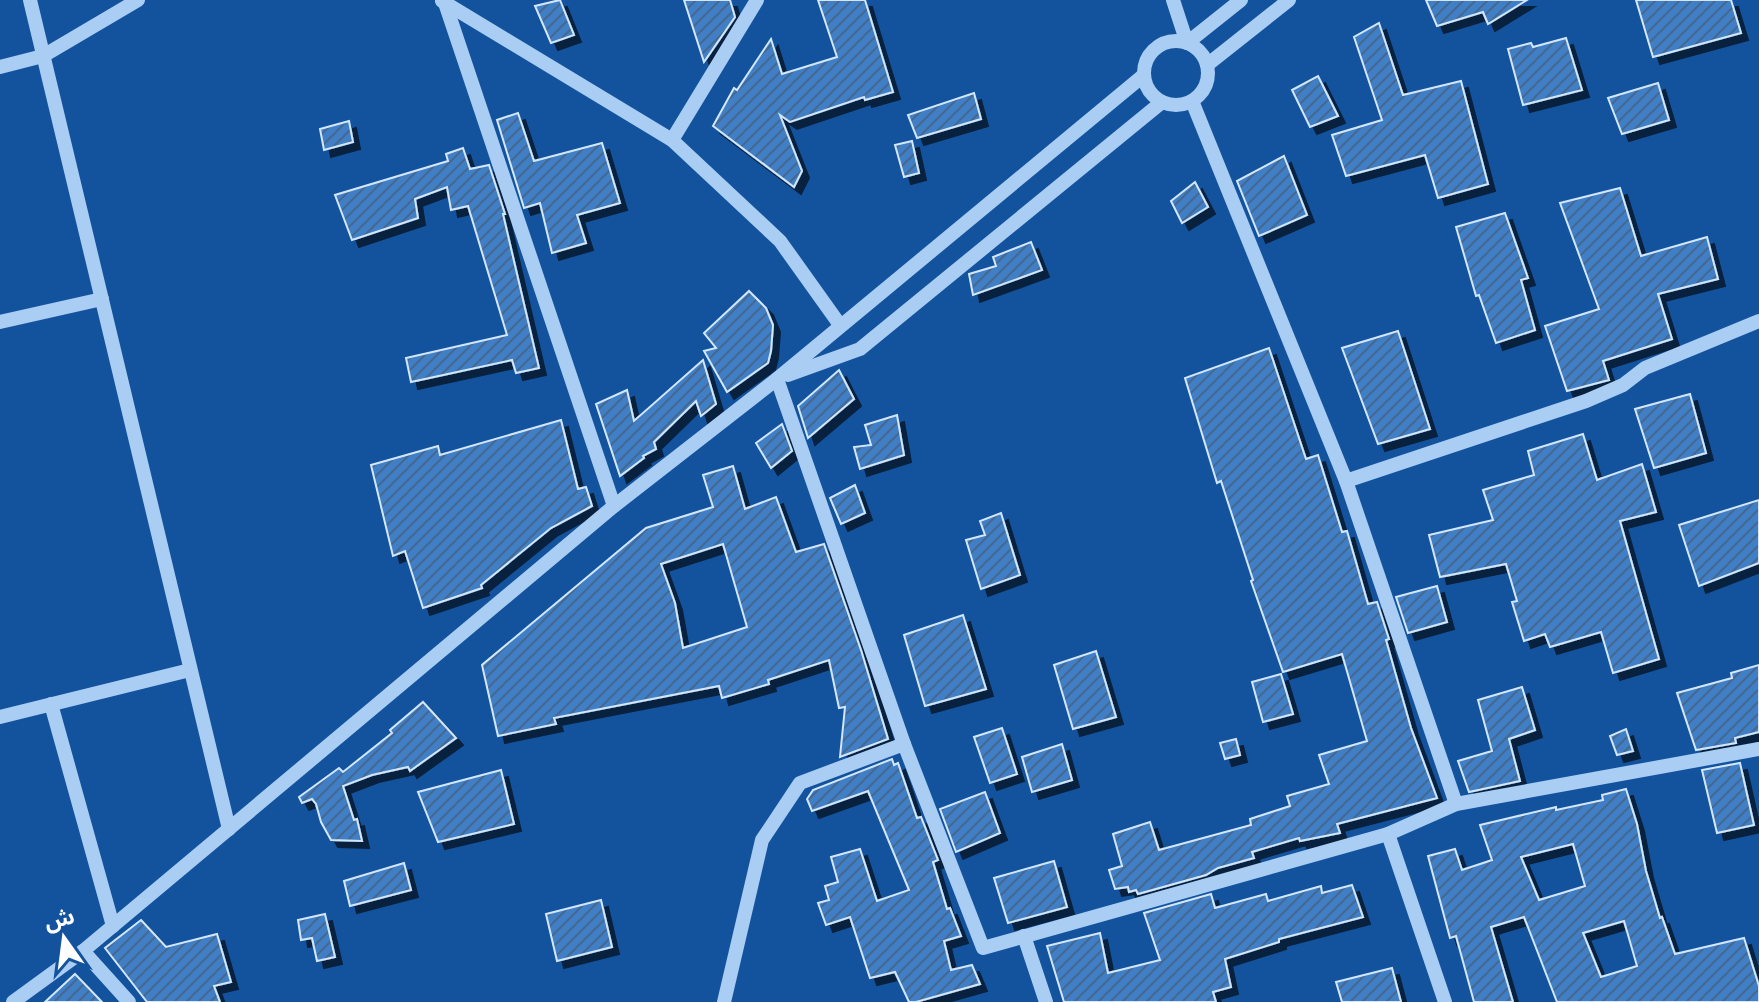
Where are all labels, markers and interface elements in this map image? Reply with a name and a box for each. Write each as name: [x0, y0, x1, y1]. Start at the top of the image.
north arrow: [24, 898, 104, 978]
text: ش: [41, 899, 77, 936]

